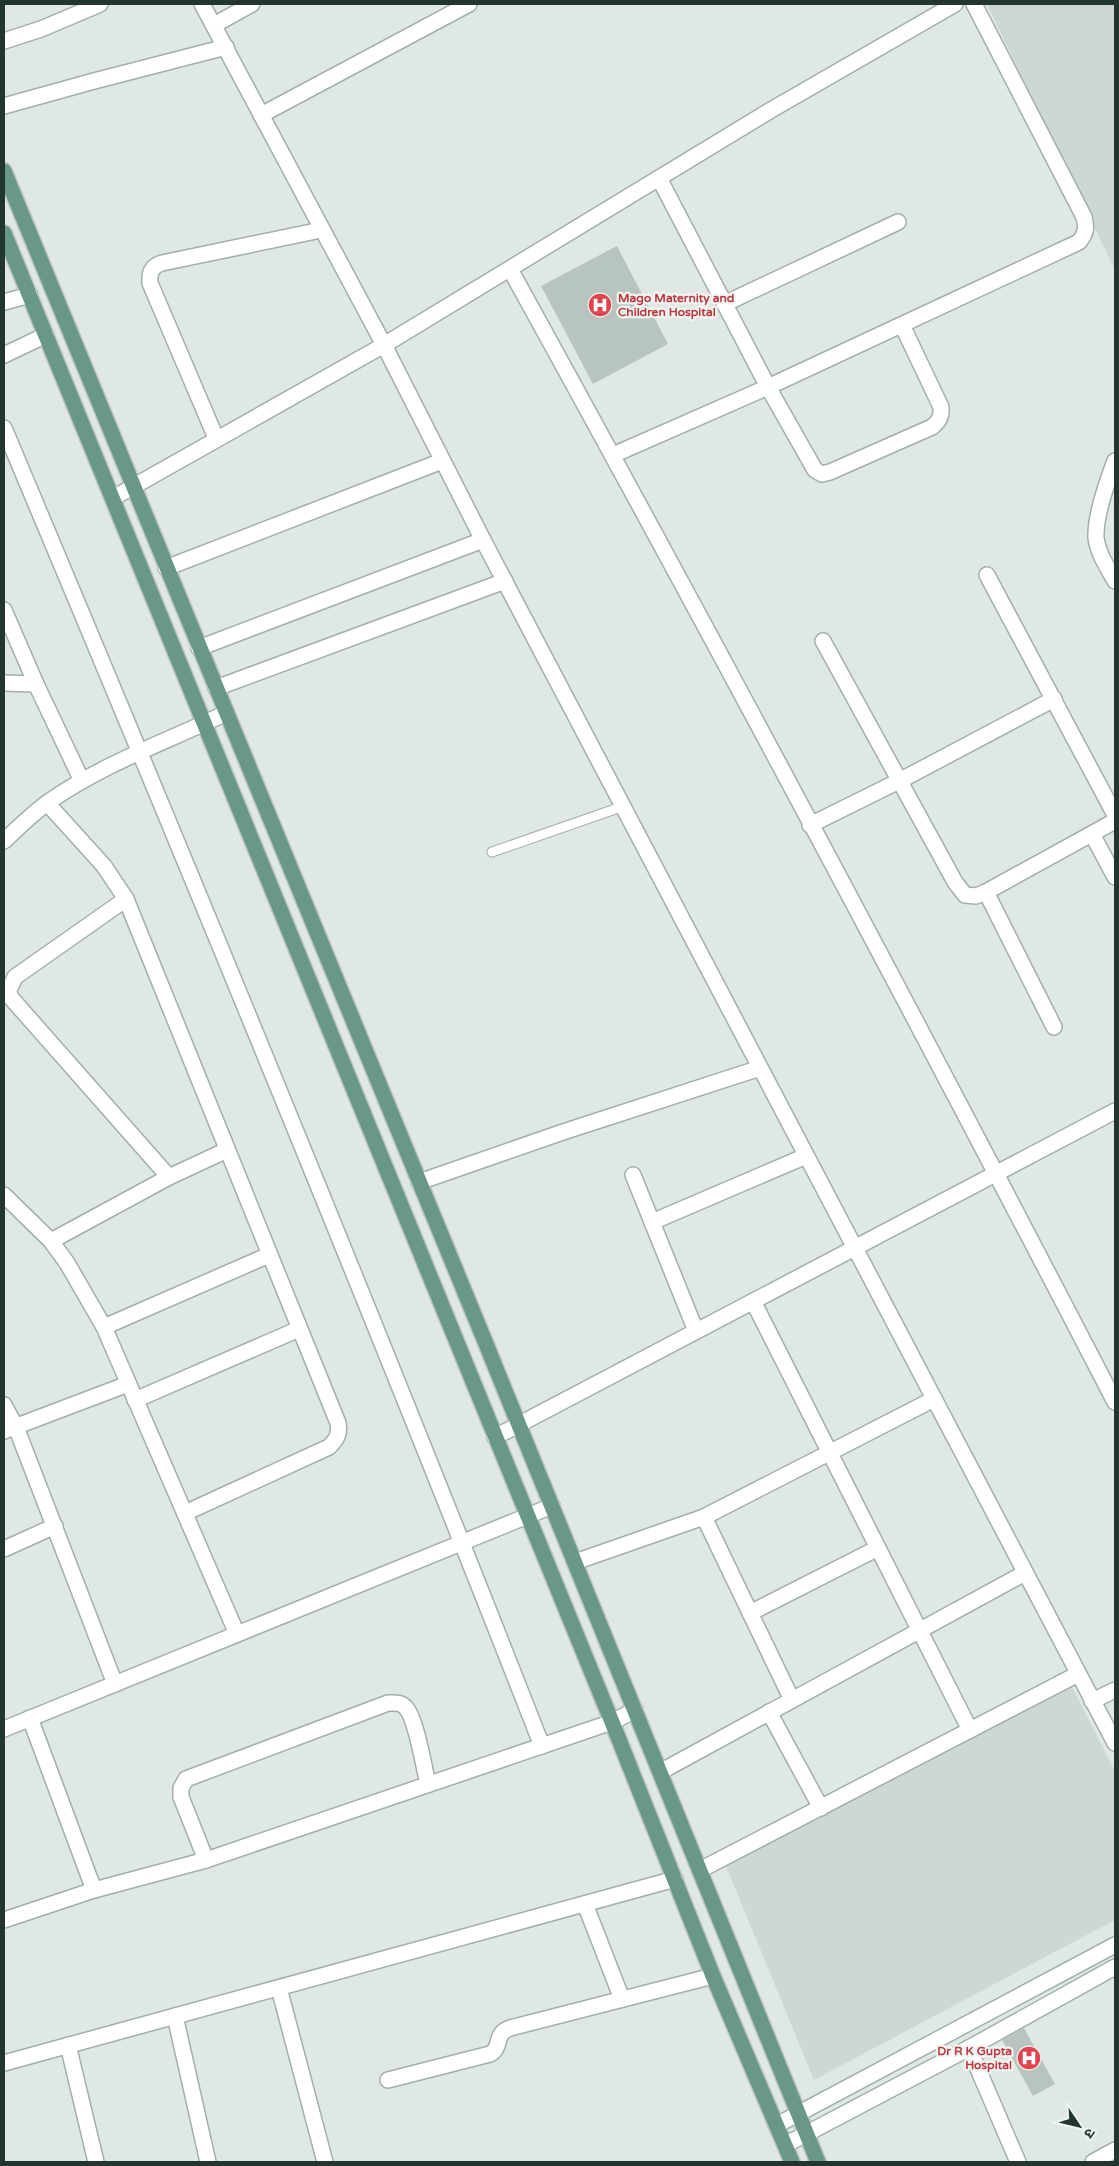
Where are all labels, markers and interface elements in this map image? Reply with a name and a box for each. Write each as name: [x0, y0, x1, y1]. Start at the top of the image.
place label: Mago Maternity and Children Hospital: [618, 291, 734, 320]
hospital icon: Mago Maternity and Children Hospital: [587, 292, 613, 318]
place label: Dr R K Gupta Hospital: [937, 2044, 1012, 2073]
hospital icon: Dr R K Gupta Hospital: [1016, 2045, 1042, 2071]
north arrow: [1054, 2101, 1104, 2151]
text: उ: [1079, 2125, 1099, 2142]

